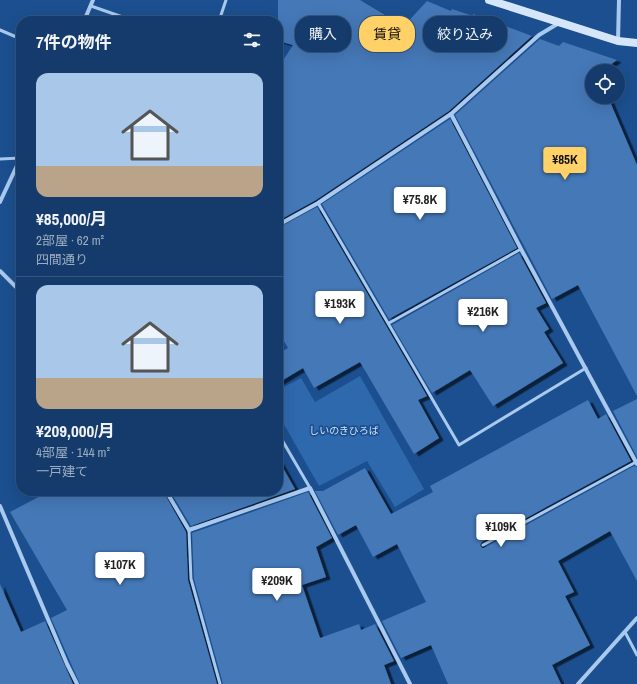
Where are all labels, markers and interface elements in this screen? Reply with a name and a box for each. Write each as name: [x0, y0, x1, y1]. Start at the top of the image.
chip: 購入: [295, 16, 351, 52]
chip: 賃貸: [359, 16, 415, 52]
chip: 絞り込み: [423, 16, 507, 52]
icon: filters: [241, 29, 263, 51]
text: 7件の物件: [36, 30, 112, 53]
map controls: [585, 64, 625, 104]
button: locate: [585, 64, 625, 104]
icon: home: [114, 99, 186, 171]
pin: ¥85K: [541, 147, 589, 181]
text: ¥85K: [552, 151, 578, 168]
pin: ¥75.8K: [387, 187, 453, 221]
text: ¥75.8K: [403, 191, 437, 208]
text: ¥85,000/月: [36, 207, 107, 230]
text: 2部屋 · 62 m²: [36, 232, 104, 249]
text: 四間通り: [36, 251, 88, 268]
pin: ¥193K: [312, 291, 368, 325]
text: ¥193K: [324, 295, 356, 312]
pin: ¥216K: [455, 299, 511, 333]
text: ¥216K: [467, 303, 499, 320]
icon: home: [114, 311, 186, 383]
text: ¥209,000/月: [36, 419, 115, 442]
park label: しいのきひろば: [309, 424, 379, 437]
text: 4部屋 · 144 m²: [36, 444, 110, 461]
text: 一戸建て: [36, 463, 88, 480]
pin: ¥109K: [473, 514, 529, 548]
text: ¥109K: [485, 518, 517, 535]
pin: ¥107K: [92, 552, 148, 586]
text: ¥107K: [104, 556, 136, 573]
pin: ¥209K: [249, 568, 305, 602]
text: ¥209K: [261, 572, 293, 589]

